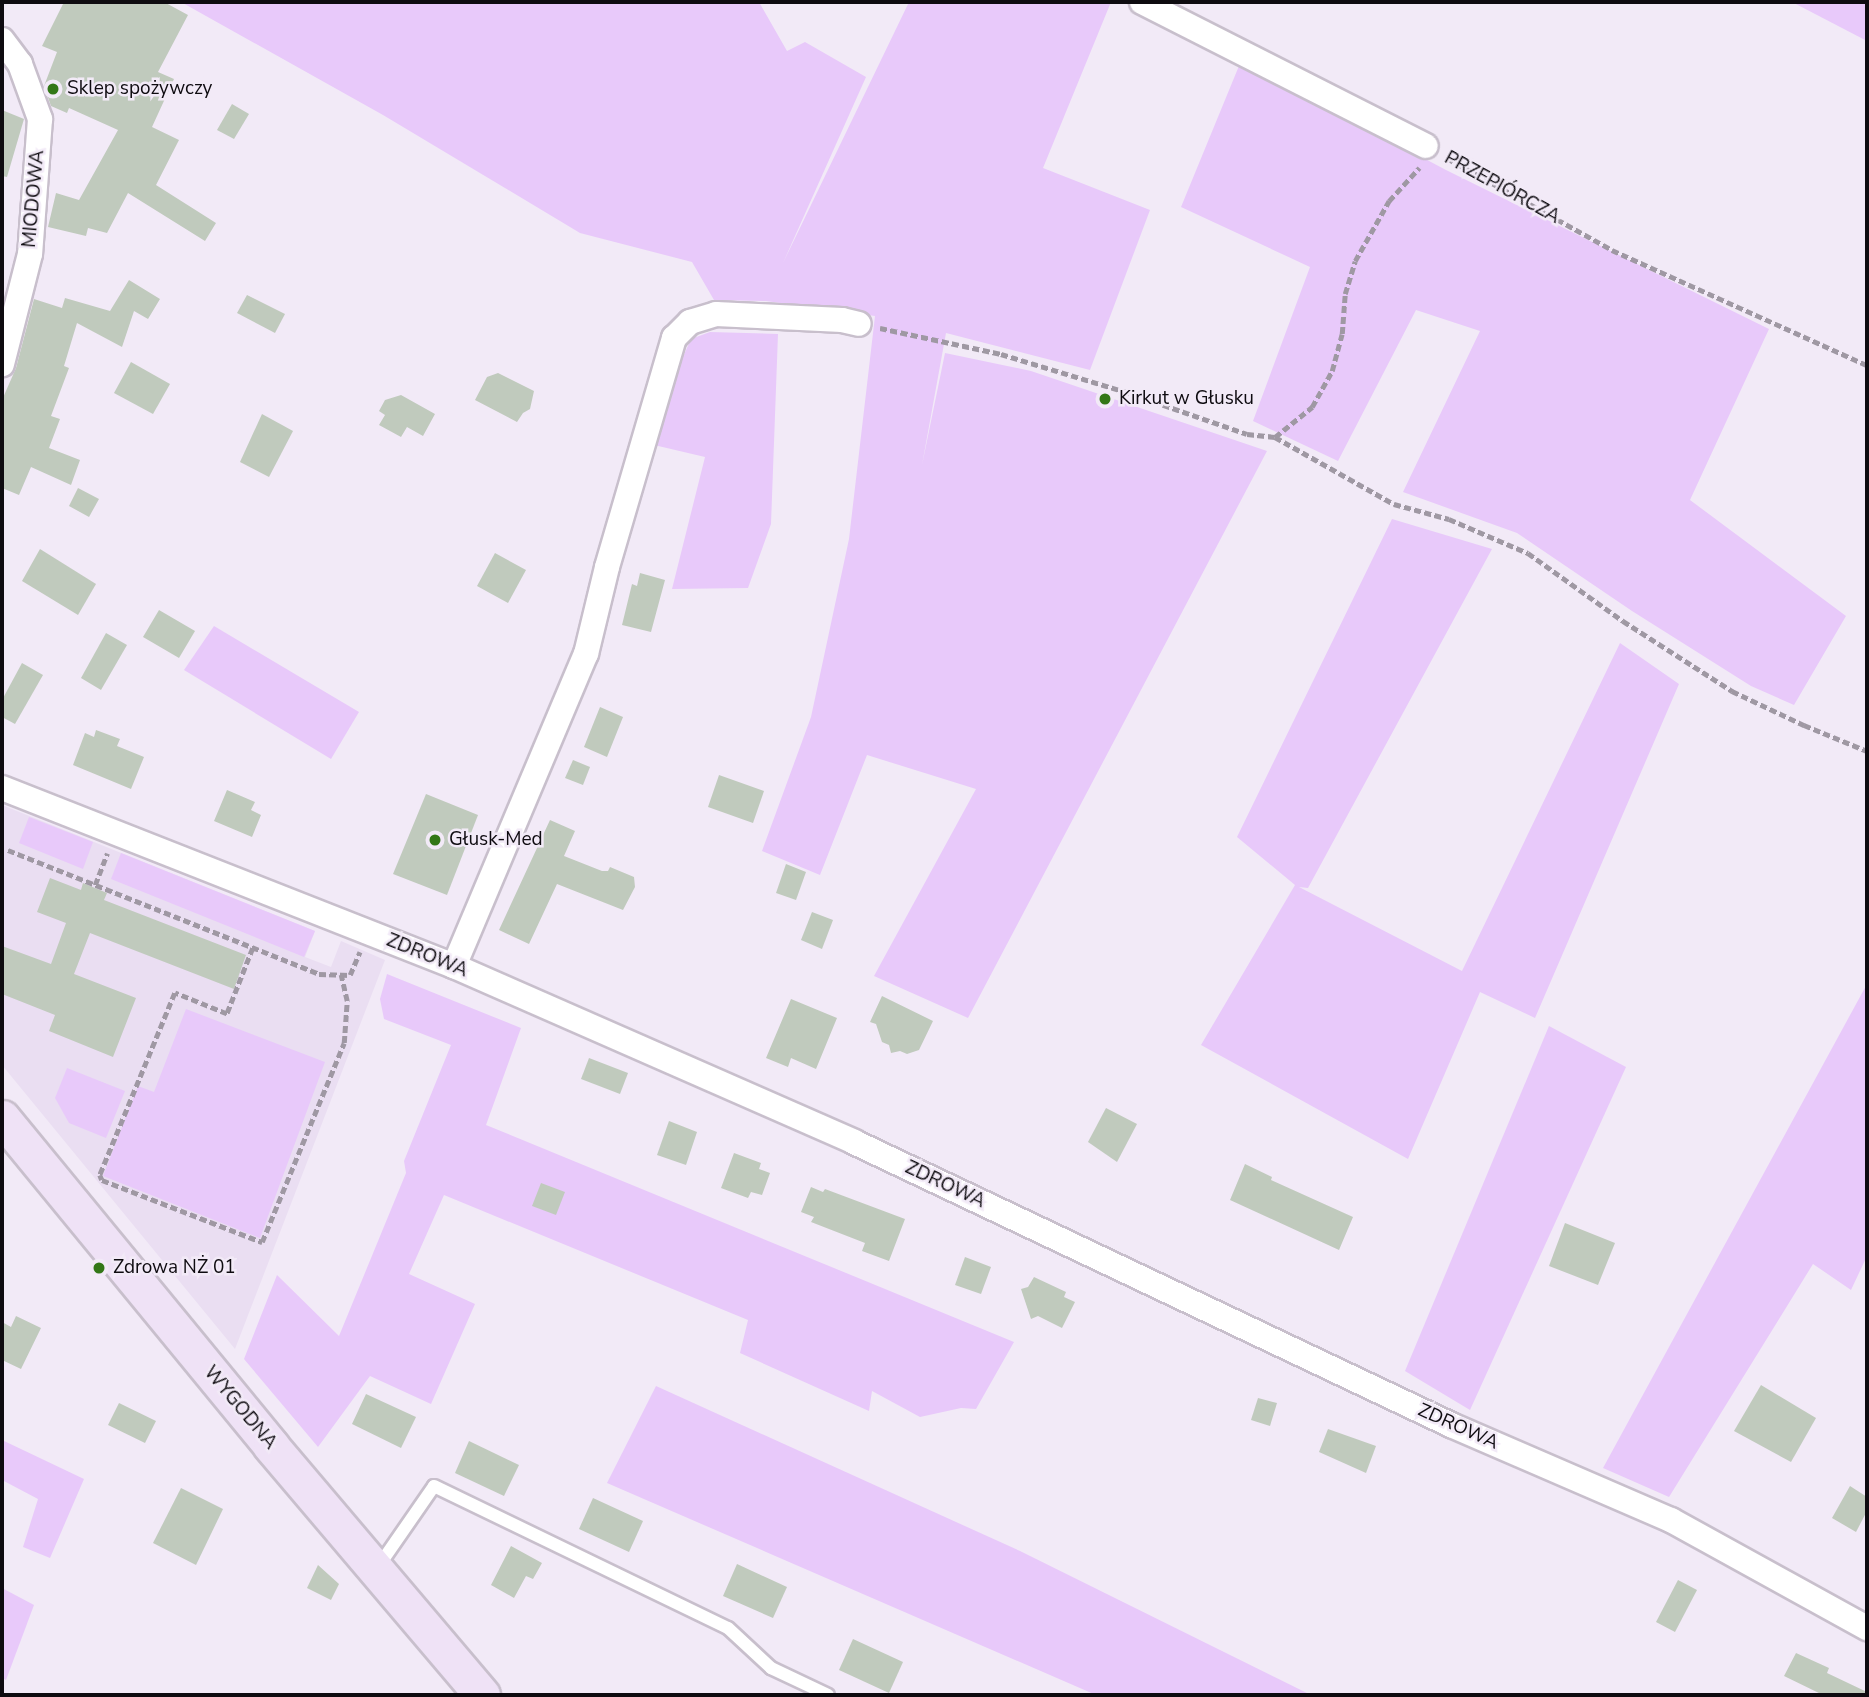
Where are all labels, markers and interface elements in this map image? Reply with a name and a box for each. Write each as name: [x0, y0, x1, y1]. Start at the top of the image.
place label: Sklep spożywczy: [67, 78, 212, 100]
marker: Sklep spożywczy: [45, 81, 61, 97]
street label: PRZEPIÓRCZA: [1440, 147, 1564, 229]
street label: MIODOWA: [18, 149, 50, 249]
place label: Kirkut w Głusku: [1119, 388, 1254, 410]
marker: Kirkut w Głusku: [1097, 391, 1113, 407]
place label: Głusk-Med: [449, 829, 543, 851]
marker: Głusk-Med: [427, 832, 443, 848]
street label: ZDROWA: [383, 929, 471, 983]
street label: ZDROWA: [901, 1157, 989, 1213]
place label: Zdrowa NŻ 01: [113, 1257, 236, 1279]
marker: Zdrowa NŻ 01: [91, 1260, 107, 1276]
street label: WYGODNA: [199, 1362, 281, 1454]
street label: ZDROWA: [1414, 1399, 1502, 1455]

